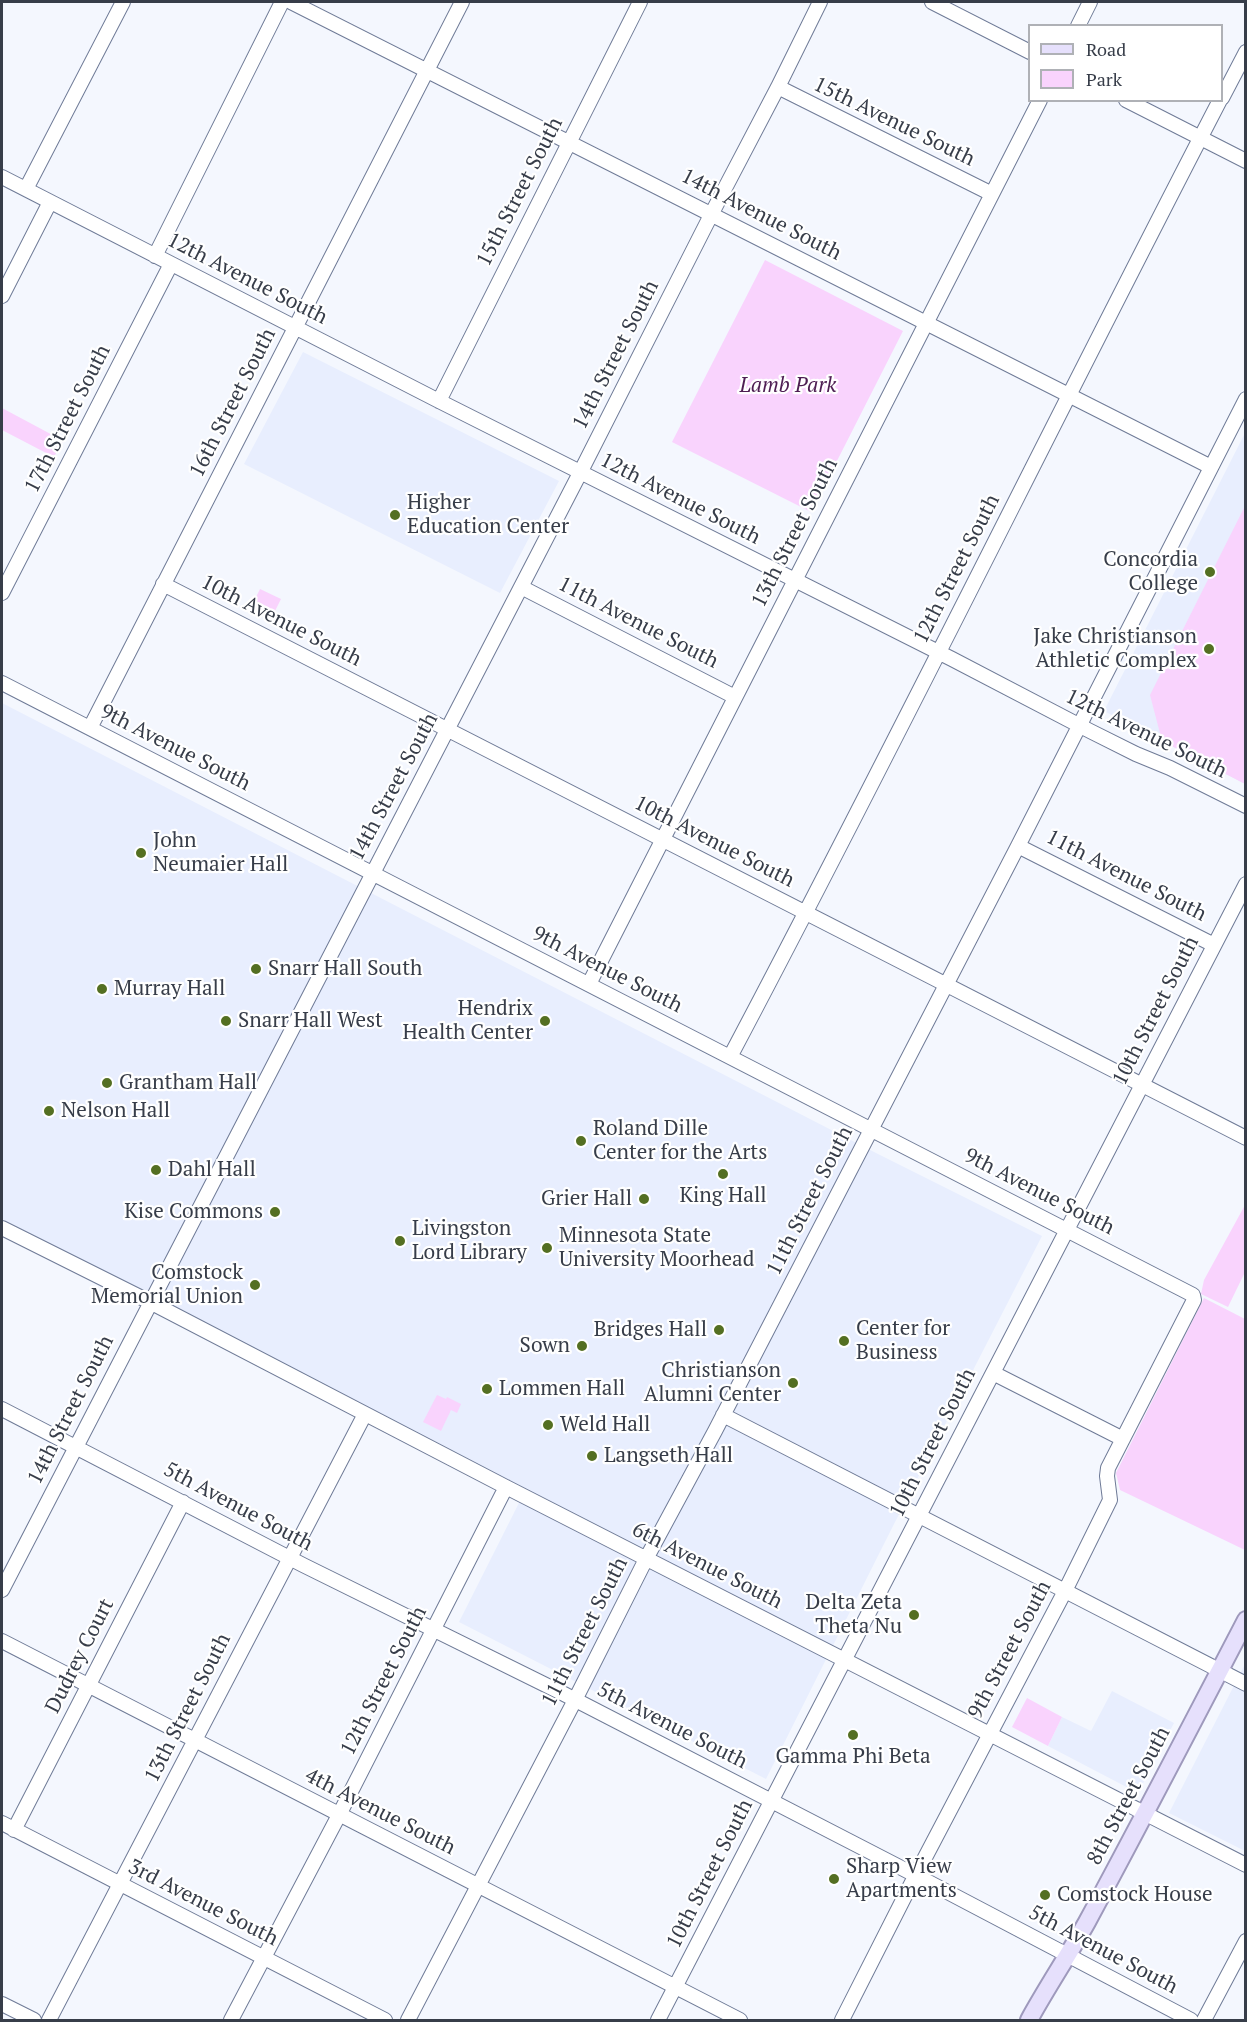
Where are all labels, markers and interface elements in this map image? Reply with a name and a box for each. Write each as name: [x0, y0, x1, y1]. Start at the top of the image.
legend: [1028, 24, 1223, 102]
text: Road: [1086, 37, 1126, 61]
text: Park: [1086, 67, 1122, 91]
street label: 15th Avenue South: [809, 72, 979, 172]
street label: 15th Street South: [472, 113, 568, 271]
street label: 14th Avenue South: [677, 164, 845, 266]
street label: 12th Avenue South: [163, 228, 331, 330]
street label: 14th Street South: [568, 276, 664, 434]
street label: 16th Street South: [185, 324, 281, 482]
street label: 17th Street South: [20, 341, 116, 497]
park label: Lamb Park: [740, 373, 836, 399]
street label: 12th Avenue South: [596, 448, 764, 550]
street label: 13th Street South: [747, 454, 843, 612]
place label: Higher Education Center: [407, 490, 569, 540]
street label: 12th Street South: [909, 490, 1005, 648]
marker: Higher Education Center: [388, 508, 402, 522]
place label: Concordia College: [1103, 547, 1198, 597]
marker: Concordia College: [1203, 565, 1217, 579]
street label: 10th Avenue South: [197, 570, 365, 672]
street label: 11th Avenue South: [554, 572, 722, 674]
place label: Jake Christianson Athletic Complex: [1033, 624, 1197, 674]
marker: Jake Christianson Athletic Complex: [1202, 642, 1216, 656]
street label: 12th Avenue South: [1061, 684, 1231, 784]
street label: 9th Avenue South: [96, 699, 254, 797]
street label: 14th Street South: [344, 709, 444, 865]
street label: 10th Avenue South: [630, 791, 798, 893]
street label: 11th Avenue South: [1042, 825, 1210, 927]
place label: John Neumaier Hall: [153, 828, 288, 878]
marker: John Neumaier Hall: [134, 846, 148, 860]
street label: 9th Avenue South: [528, 921, 686, 1019]
street label: 10th Street South: [1108, 932, 1204, 1090]
place label: Snarr Hall South: [268, 956, 422, 982]
marker: Snarr Hall South: [249, 962, 263, 976]
place label: Murray Hall: [114, 976, 225, 1002]
marker: Murray Hall: [95, 982, 109, 996]
place label: Hendrix Health Center: [403, 996, 533, 1046]
place label: Snarr Hall West: [238, 1008, 383, 1034]
marker: Snarr Hall West: [219, 1014, 233, 1028]
marker: Hendrix Health Center: [538, 1014, 552, 1028]
place label: Grantham Hall: [119, 1070, 257, 1096]
marker: Grantham Hall: [100, 1076, 114, 1090]
place label: Nelson Hall: [61, 1098, 170, 1124]
marker: Nelson Hall: [42, 1104, 56, 1118]
place label: Roland Dille Center for the Arts: [593, 1116, 767, 1166]
street label: 11th Street South: [762, 1122, 858, 1280]
marker: Roland Dille Center for the Arts: [574, 1134, 588, 1148]
street label: 9th Avenue South: [960, 1143, 1118, 1241]
place label: Dahl Hall: [168, 1157, 256, 1183]
marker: Dahl Hall: [149, 1163, 163, 1177]
marker: King Hall: [716, 1167, 730, 1181]
place label: King Hall: [679, 1183, 767, 1209]
place label: Grier Hall: [541, 1186, 632, 1212]
marker: Grier Hall: [637, 1192, 651, 1206]
place label: Kise Commons: [124, 1199, 263, 1225]
marker: Kise Commons: [268, 1205, 282, 1219]
place label: Livingston Lord Library: [412, 1216, 527, 1266]
place label: Minnesota State University Moorhead: [559, 1223, 754, 1273]
marker: Livingston Lord Library: [393, 1234, 407, 1248]
marker: Minnesota State University Moorhead: [540, 1241, 554, 1255]
place label: Comstock Memorial Union: [91, 1260, 243, 1310]
marker: Comstock Memorial Union: [248, 1278, 262, 1292]
place label: Center for Business: [856, 1316, 950, 1366]
place label: Bridges Hall: [594, 1317, 707, 1343]
marker: Bridges Hall: [712, 1323, 726, 1337]
street label: 14th Street South: [23, 1331, 119, 1489]
place label: Sown: [520, 1333, 570, 1359]
marker: Center for Business: [837, 1334, 851, 1348]
marker: Sown: [575, 1339, 589, 1353]
place label: Christianson Alumni Center: [644, 1358, 781, 1408]
street label: 10th Street South: [885, 1364, 981, 1522]
place label: Lommen Hall: [499, 1376, 625, 1402]
marker: Christianson Alumni Center: [786, 1376, 800, 1390]
marker: Lommen Hall: [480, 1382, 494, 1396]
place label: Weld Hall: [560, 1412, 650, 1438]
marker: Weld Hall: [541, 1418, 555, 1432]
place label: Langseth Hall: [604, 1443, 733, 1469]
marker: Langseth Hall: [585, 1449, 599, 1463]
street label: 5th Avenue South: [159, 1457, 317, 1557]
street label: 6th Avenue South: [628, 1517, 786, 1615]
street label: 11th Street South: [537, 1553, 633, 1711]
street label: 9th Street South: [963, 1577, 1057, 1723]
place label: Delta Zeta Theta Nu: [805, 1590, 902, 1640]
street label: Dudrey Court: [40, 1595, 120, 1717]
street label: 12th Street South: [336, 1602, 432, 1760]
marker: Delta Zeta Theta Nu: [907, 1608, 921, 1622]
street label: 13th Street South: [140, 1629, 236, 1787]
street label: 5th Avenue South: [593, 1677, 751, 1775]
street label: 8th Street South: [1082, 1723, 1176, 1869]
marker: Gamma Phi Beta: [846, 1728, 860, 1742]
place label: Gamma Phi Beta: [775, 1744, 931, 1770]
street label: 4th Avenue South: [301, 1763, 459, 1861]
street label: 10th Street South: [662, 1795, 758, 1953]
street label: 3rd Avenue South: [124, 1854, 282, 1952]
place label: Sharp View Apartments: [846, 1854, 957, 1904]
marker: Sharp View Apartments: [827, 1872, 841, 1886]
place label: Comstock House: [1057, 1882, 1213, 1908]
marker: Comstock House: [1038, 1888, 1052, 1902]
street label: 5th Avenue South: [1024, 1900, 1182, 2000]

